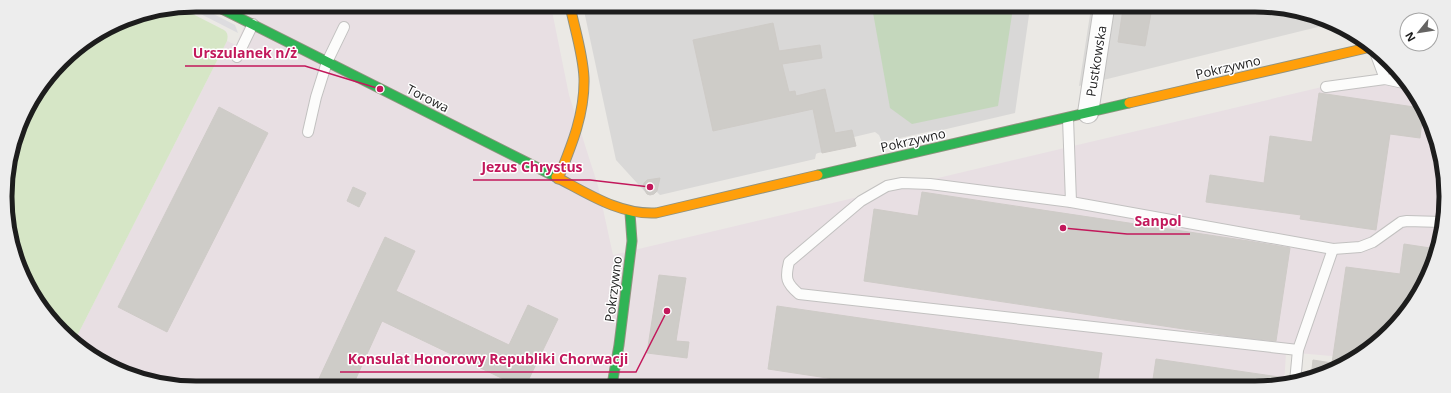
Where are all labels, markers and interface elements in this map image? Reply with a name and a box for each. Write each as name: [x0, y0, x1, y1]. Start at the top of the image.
north arrow: [1399, 12, 1439, 52]
street label: Pustkowska: [1082, 24, 1110, 98]
text: N: [1401, 30, 1419, 45]
callout: Urszulanek n/ż: [185, 40, 305, 66]
text: Urszulanek n/ż: [193, 43, 297, 62]
street label: Pokrzywno: [1194, 51, 1262, 83]
street label: Torowa: [404, 80, 452, 116]
street label: Pokrzywno: [879, 124, 947, 156]
callout: Jezus Chrystus: [473, 154, 590, 180]
text: Jezus Chrystus: [479, 157, 583, 176]
callout: Sanpol: [1127, 208, 1190, 234]
text: Sanpol: [1134, 211, 1182, 230]
street label: Pokrzywno: [600, 255, 626, 323]
callout: Konsulat Honorowy Republiki Chorwacji: [340, 346, 636, 372]
text: Konsulat Honorowy Republiki Chorwacji: [348, 349, 628, 368]

